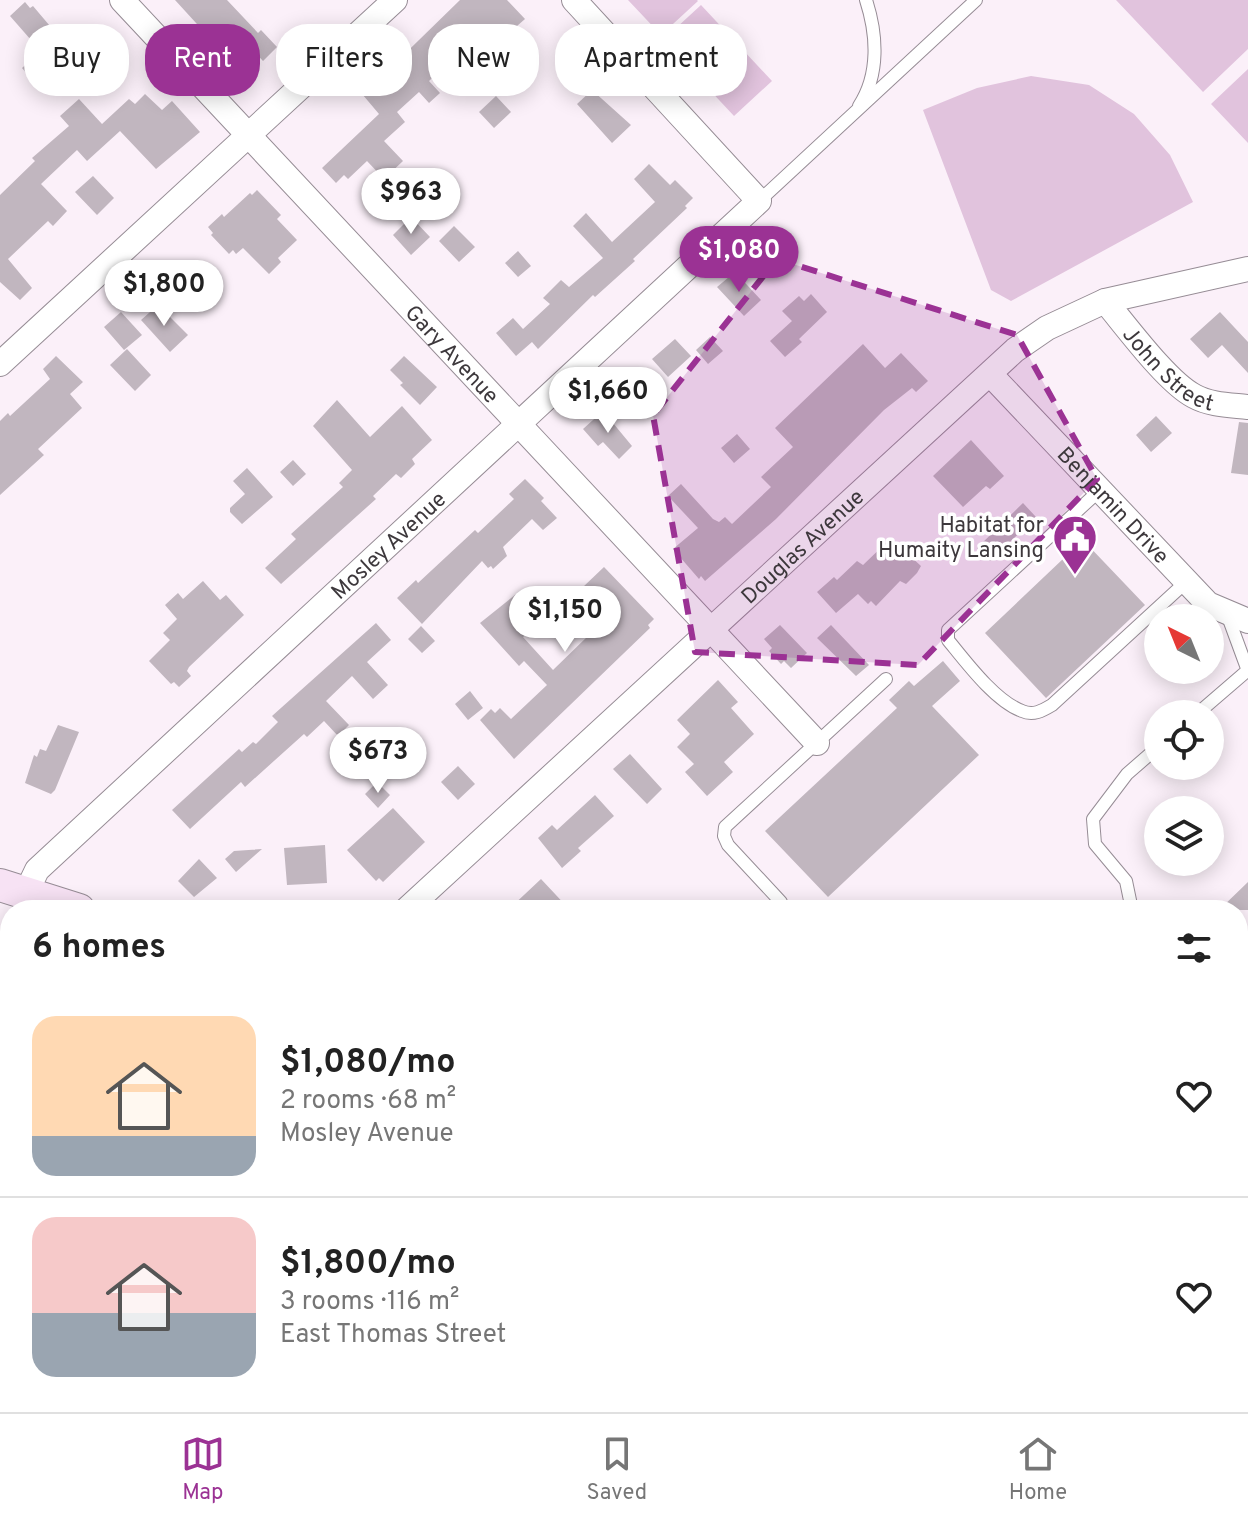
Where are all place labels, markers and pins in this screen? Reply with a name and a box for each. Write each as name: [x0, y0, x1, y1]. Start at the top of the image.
pin: $963: [364, 168, 458, 236]
pin: $1,080: [674, 226, 804, 294]
pin: $1,800: [99, 260, 229, 328]
pin: $1,660: [543, 367, 673, 435]
place label: Habitat for Humaity Lansing: [878, 513, 1044, 565]
public building icon: Habitat for Humaity Lansing: [1051, 513, 1099, 576]
pin: $1,150: [500, 586, 630, 654]
pin: $673: [331, 727, 425, 795]

